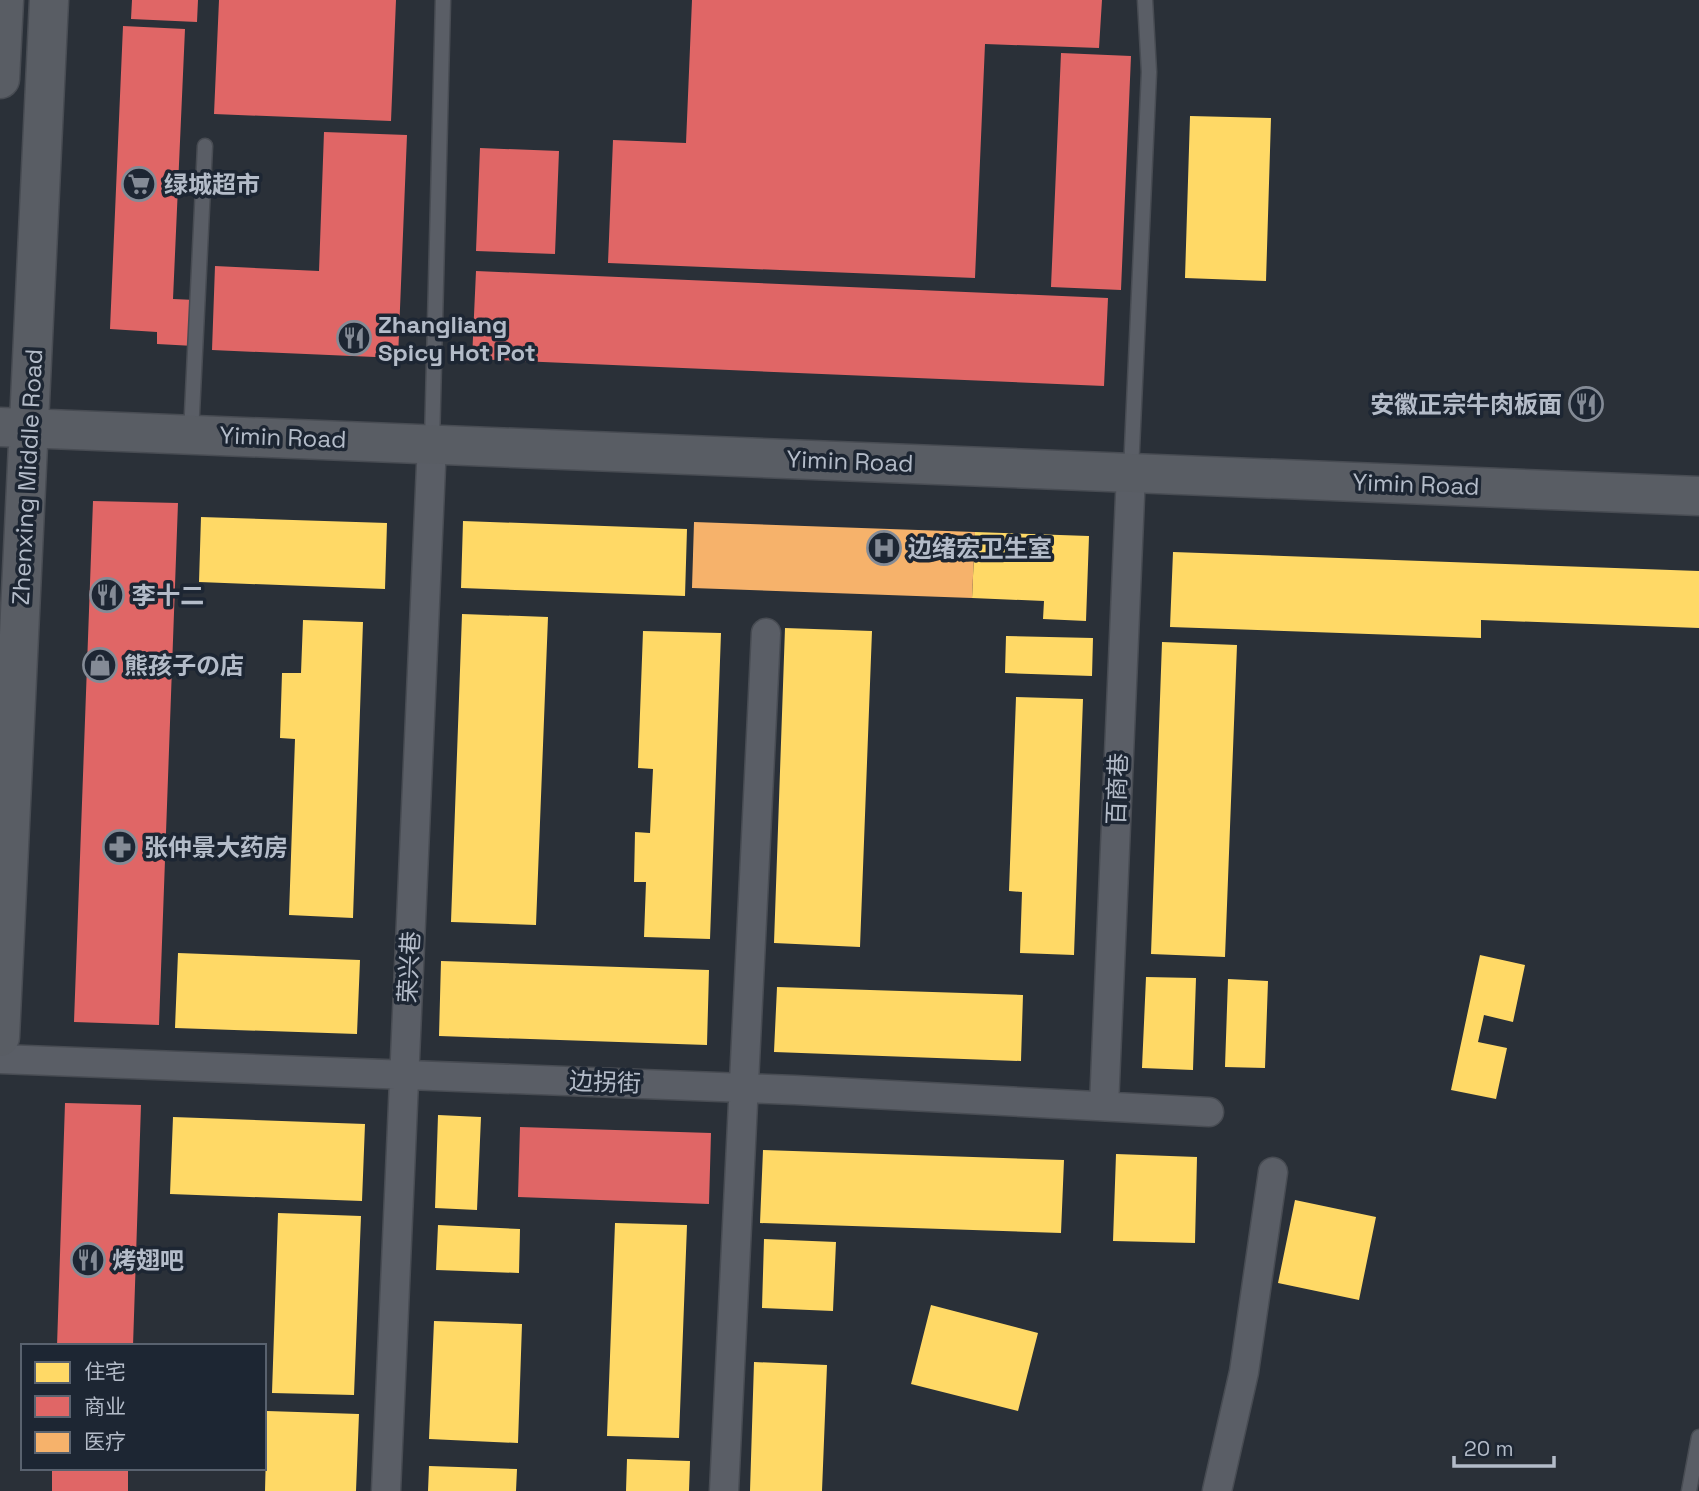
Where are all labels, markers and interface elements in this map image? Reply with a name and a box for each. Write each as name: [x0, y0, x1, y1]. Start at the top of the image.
supermarket icon: 绿城超市: [120, 165, 158, 203]
place label: 绿城超市: [164, 169, 260, 200]
place label: Zhangliang Spicy Hot Pot: [378, 309, 536, 368]
restaurant icon: Zhangliang Spicy Hot Pot: [335, 319, 373, 357]
street label: Zhenxing Middle Road: [5, 348, 49, 606]
restaurant icon: 安徽正宗牛肉板面: [1567, 385, 1605, 423]
place label: 安徽正宗牛肉板面: [1370, 389, 1562, 420]
street label: Yimin Road: [219, 419, 347, 455]
street label: Yimin Road: [786, 443, 914, 479]
street label: Yimin Road: [1352, 466, 1480, 502]
hospital icon: 边绪宏卫生室: [865, 529, 903, 567]
place label: 边绪宏卫生室: [908, 533, 1052, 564]
restaurant icon: 李十二: [88, 576, 126, 614]
place label: 李十二: [132, 580, 204, 611]
shop icon: 熊孩子の店: [81, 646, 119, 684]
place label: 熊孩子の店: [124, 650, 244, 681]
street label: 百商巷: [1100, 752, 1134, 826]
pharmacy icon: 张仲景大药房: [101, 828, 139, 866]
place label: 张仲景大药房: [144, 832, 288, 863]
street label: 荣兴巷: [392, 930, 426, 1004]
street label: 边拐街: [568, 1065, 642, 1099]
restaurant icon: 烤翅吧: [69, 1241, 107, 1279]
place label: 烤翅吧: [112, 1245, 184, 1276]
legend: [21, 1344, 266, 1470]
text: 住宅: [84, 1358, 126, 1385]
text: 商业: [84, 1393, 126, 1420]
scale bar: [1454, 1424, 1554, 1468]
text: 医疗: [84, 1428, 126, 1455]
text: 20 m: [1464, 1435, 1514, 1462]

